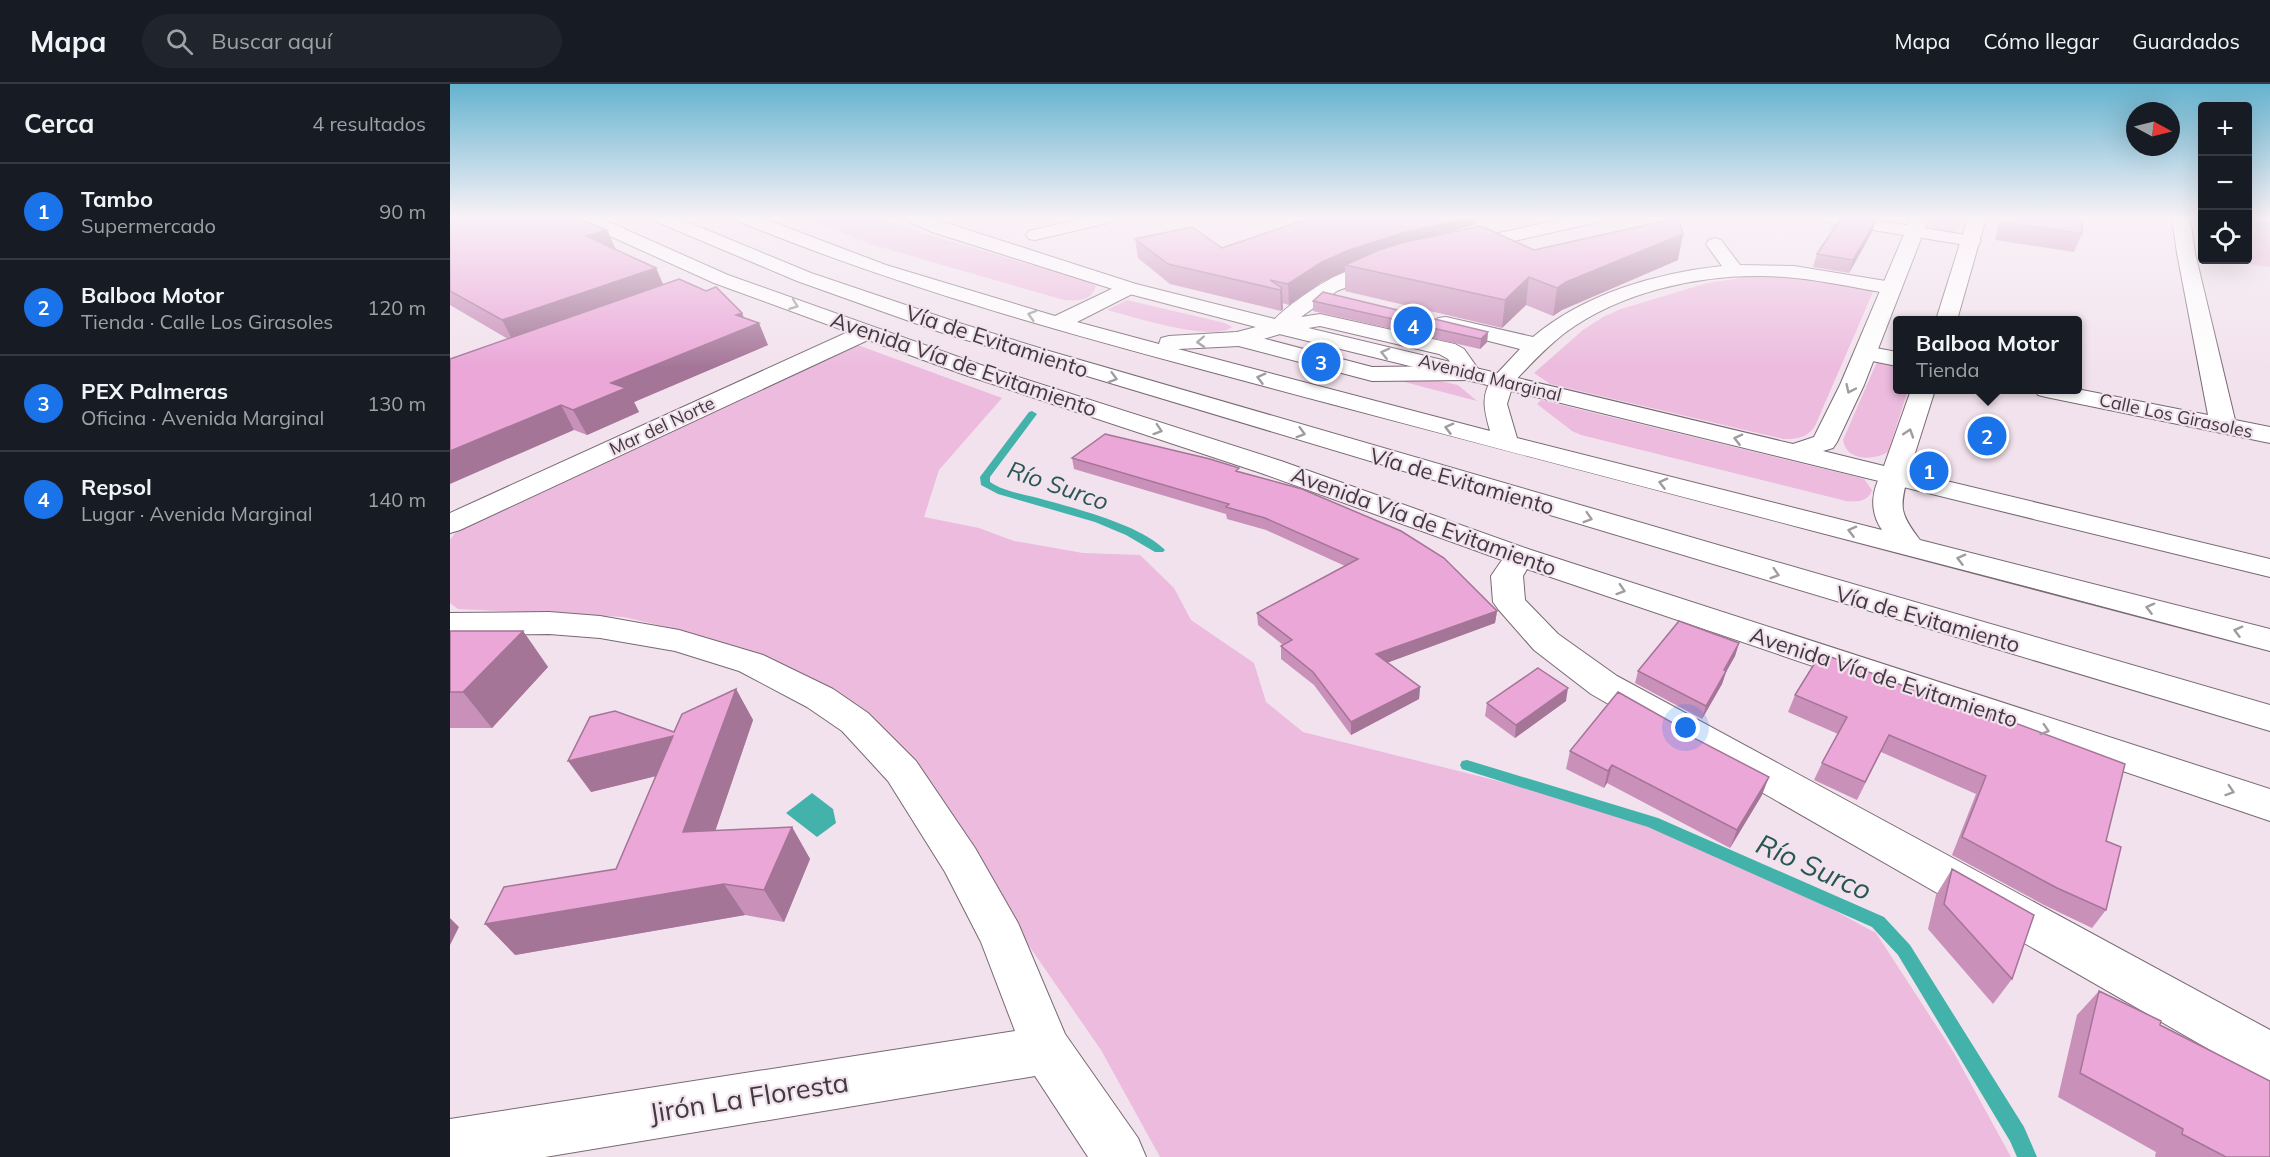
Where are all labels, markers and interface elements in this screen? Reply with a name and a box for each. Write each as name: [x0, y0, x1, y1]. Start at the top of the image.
search box: [142, 14, 562, 68]
text: Mapa: [30, 24, 106, 59]
icon: search: [163, 25, 196, 58]
text: Buscar aquí: [211, 27, 332, 55]
text: Mapa: [1895, 28, 1950, 54]
text: Cómo llegar: [1983, 28, 2099, 54]
text: Guardados: [2132, 28, 2240, 54]
north arrow: [2126, 102, 2180, 156]
map controls: [2198, 102, 2252, 264]
button: +: [2198, 102, 2252, 156]
text: Cerca: [24, 107, 94, 140]
text: 4 resultados: [312, 111, 426, 136]
button: −: [2198, 156, 2252, 210]
text: Tambo: [81, 185, 153, 213]
text: 1: [38, 199, 50, 224]
text: 90 m: [379, 199, 426, 224]
button: locate: [2198, 210, 2252, 264]
text: Supermercado: [81, 213, 216, 238]
text: Balboa Motor: [81, 281, 224, 309]
text: 2: [38, 295, 50, 320]
text: 120 m: [367, 295, 426, 320]
one-way arrow: [788, 298, 799, 311]
street label: Vía de Evitamiento: [902, 298, 1092, 384]
pin: 4: [1394, 304, 1432, 348]
street label: Avenida Vía de Evitamiento: [827, 305, 1101, 423]
text: Tienda · Calle Los Girasoles: [81, 309, 333, 334]
one-way arrow: [1027, 310, 1038, 322]
popup: [1893, 316, 2082, 394]
text: Balboa Motor: [1916, 329, 2059, 357]
one-way arrow: [1197, 335, 1206, 348]
pin: 3: [1302, 340, 1340, 384]
one-way arrow: [1380, 347, 1390, 360]
street label: Avenida Marginal: [1416, 349, 1564, 406]
text: Tienda: [1916, 357, 1980, 382]
one-way arrow: [1108, 371, 1118, 383]
one-way arrow: [1256, 373, 1267, 385]
text: PEX Palmeras: [81, 377, 228, 405]
one-way arrow: [1845, 382, 1857, 393]
street label: Calle Los Girasoles: [2097, 388, 2255, 443]
text: 3: [38, 391, 50, 416]
text: 130 m: [367, 391, 426, 416]
street label: Mar del Norte: [605, 391, 718, 460]
text: Oficina · Avenida Marginal: [81, 405, 324, 430]
pin: 2: [1968, 414, 2006, 458]
one-way arrow: [1152, 423, 1163, 436]
one-way arrow: [1444, 423, 1455, 435]
one-way arrow: [1295, 426, 1305, 438]
one-way arrow: [1902, 428, 1914, 439]
one-way arrow: [1733, 433, 1743, 446]
street label: Vía de Evitamiento: [1367, 441, 1557, 521]
pin: 1: [1910, 448, 1948, 494]
water label: Río Surco: [1004, 454, 1113, 516]
street label: Avenida Vía de Evitamiento: [1288, 460, 1560, 582]
text: Repsol: [81, 473, 152, 501]
one-way arrow: [1658, 477, 1668, 490]
text: 4: [38, 487, 50, 512]
text: 140 m: [367, 487, 426, 512]
text: Lugar · Avenida Marginal: [81, 501, 312, 526]
one-way arrow: [1582, 511, 1593, 523]
one-way arrow: [1847, 525, 1857, 538]
one-way arrow: [1956, 554, 1967, 566]
one-way arrow: [1769, 567, 1780, 579]
street label: Vía de Evitamiento: [1833, 579, 2023, 659]
one-way arrow: [1615, 582, 1626, 595]
one-way arrow: [2145, 603, 2155, 616]
street label: Avenida Vía de Evitamiento: [1747, 620, 2021, 734]
one-way arrow: [2233, 626, 2243, 639]
your location: [1671, 713, 1700, 742]
one-way arrow: [2039, 723, 2050, 735]
one-way arrow: [2224, 784, 2235, 797]
water label: Río Surco: [1751, 826, 1877, 907]
street label: Jirón La Floresta: [647, 1064, 851, 1130]

